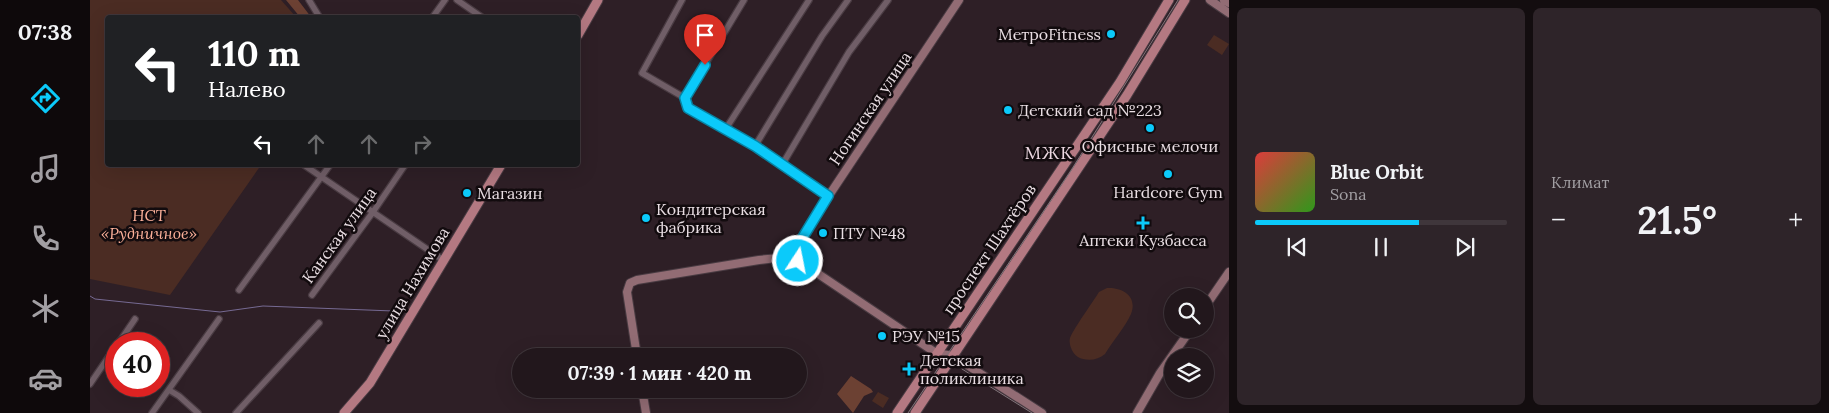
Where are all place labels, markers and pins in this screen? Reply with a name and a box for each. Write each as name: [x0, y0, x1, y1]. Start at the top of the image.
pin: [684, 14, 726, 65]
place label: МетроFitness: [998, 24, 1101, 44]
marker: МетроFitness: [1105, 28, 1117, 40]
place label: Детский сад №223: [1018, 100, 1162, 120]
marker: Детский сад №223: [1002, 104, 1014, 116]
marker: Офисные мелочи: [1144, 122, 1156, 134]
place label: Офисные мелочи: [1082, 136, 1218, 156]
marker: Hardcore Gym: [1162, 168, 1174, 180]
place label: Hardcore Gym: [1113, 182, 1223, 202]
place label: Магазин: [477, 183, 543, 203]
marker: Магазин: [461, 187, 473, 199]
place label: Кондитерская фабрика: [656, 199, 766, 237]
marker: Кондитерская фабрика: [640, 212, 652, 224]
marker: Аптеки Кузбасса: [1137, 217, 1149, 229]
place label: ПТУ №48: [833, 223, 906, 243]
marker: ПТУ №48: [817, 227, 829, 239]
place label: Аптеки Кузбасса: [1078, 230, 1207, 250]
place label: РЭУ №15: [892, 326, 960, 346]
marker: РЭУ №15: [876, 330, 888, 342]
place label: Детская поликлиника: [920, 350, 1024, 388]
marker: Детская поликлиника: [902, 362, 916, 376]

